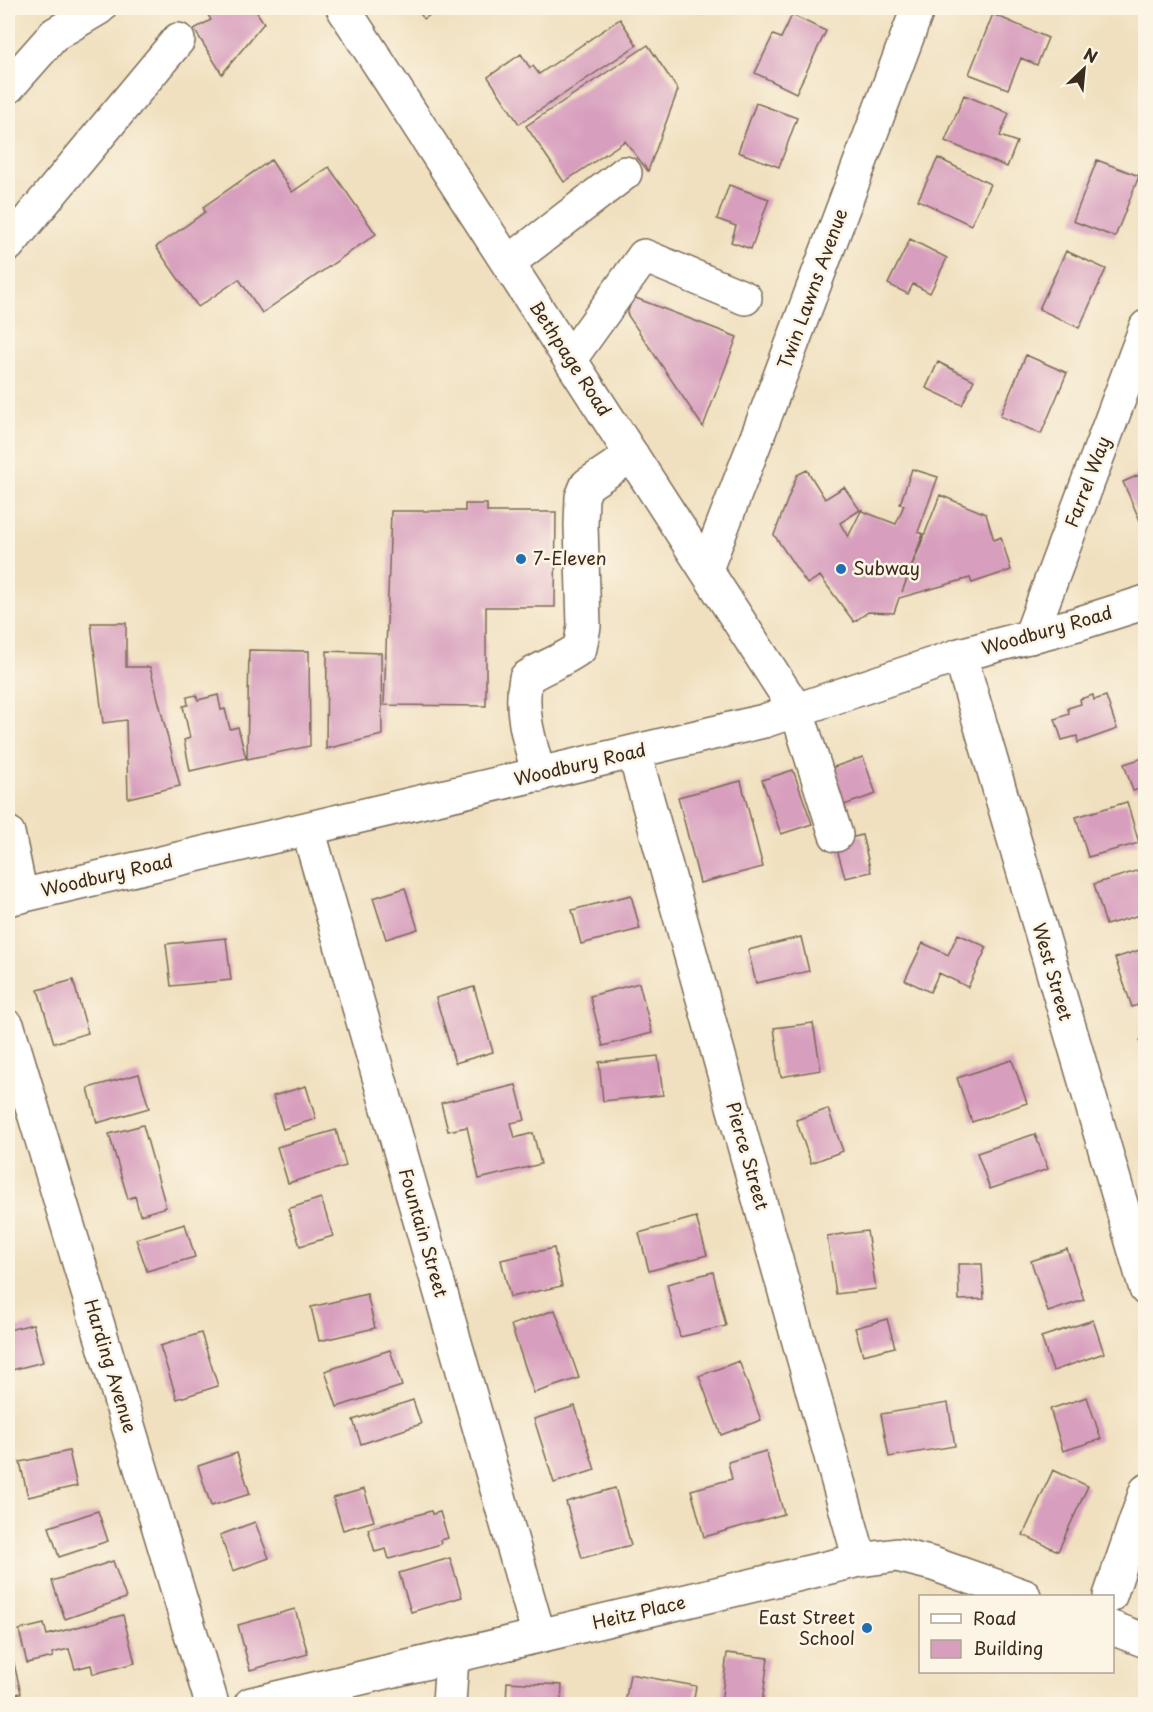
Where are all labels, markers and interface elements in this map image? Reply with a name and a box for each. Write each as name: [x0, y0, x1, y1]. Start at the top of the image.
north arrow: [1054, 39, 1114, 99]
text: N: [1080, 41, 1102, 68]
street label: Twin Lawns Avenue: [770, 204, 853, 373]
street label: Bethpage Road: [524, 295, 619, 421]
street label: Farrel Way: [1057, 432, 1116, 531]
place label: 7-Eleven: [533, 544, 607, 571]
marker: 7-Eleven: [514, 552, 528, 566]
place label: Subway: [853, 554, 920, 581]
marker: Subway: [834, 562, 848, 576]
street label: Woodbury Road: [978, 598, 1115, 661]
street label: Woodbury Road: [511, 735, 648, 792]
street label: Woodbury Road: [38, 846, 175, 903]
street label: West Street: [1027, 919, 1080, 1024]
street label: Pierce Street: [720, 1098, 777, 1213]
street label: Fountain Street: [393, 1165, 456, 1300]
street label: Harding Avenue: [78, 1295, 145, 1436]
street label: Heitz Place: [589, 1588, 688, 1635]
legend: [919, 1595, 1114, 1673]
place label: East Street School: [759, 1603, 855, 1651]
text: Road: [973, 1604, 1017, 1631]
marker: East Street School: [860, 1621, 874, 1635]
text: Building: [973, 1634, 1043, 1661]

